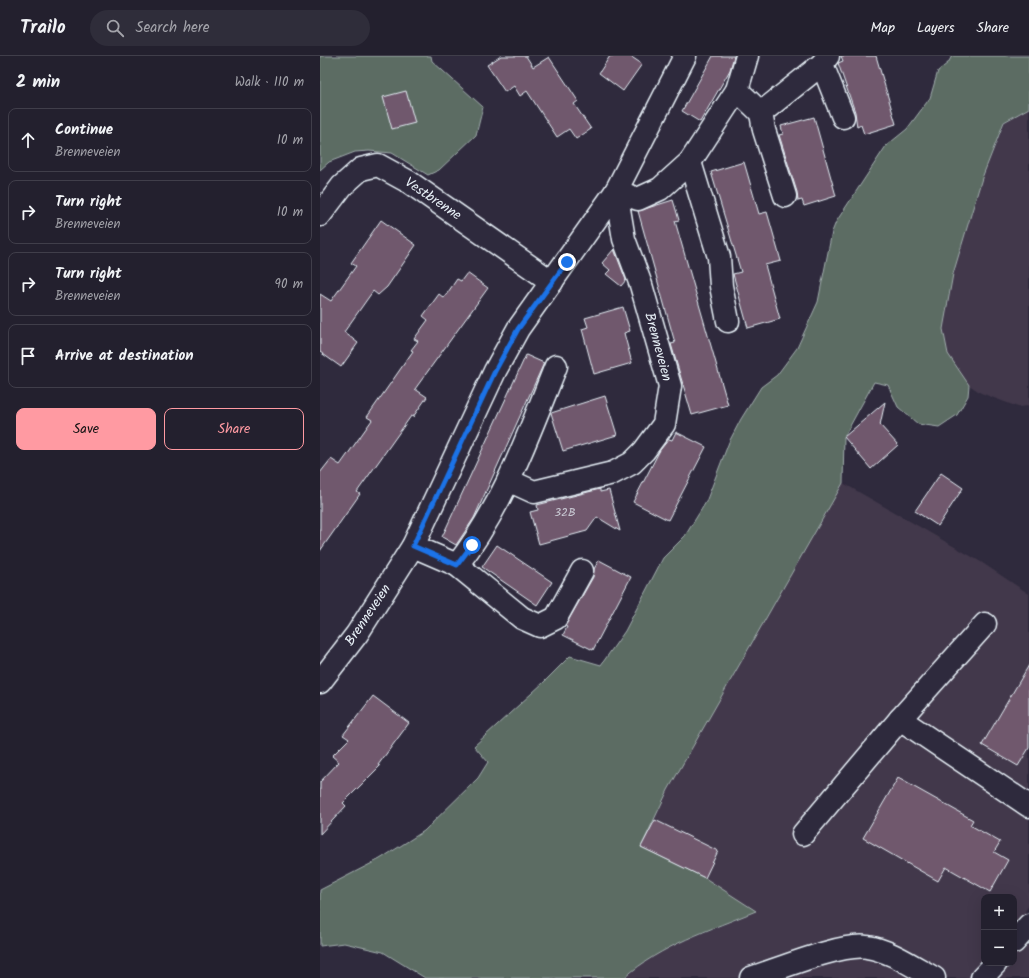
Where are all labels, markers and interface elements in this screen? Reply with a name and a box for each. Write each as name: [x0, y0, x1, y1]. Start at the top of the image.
search box: [90, 10, 370, 46]
text: Trailo: [20, 13, 66, 43]
text: Search here: [136, 16, 210, 40]
icon: search: [104, 17, 126, 39]
text: Map: [871, 17, 895, 39]
text: Layers: [917, 17, 955, 39]
text: Share: [977, 17, 1009, 39]
text: 2 min: [16, 69, 60, 96]
text: Walk · 110 m: [235, 72, 304, 93]
text: Continue: [55, 118, 113, 142]
icon: ahead: [17, 129, 39, 151]
text: 10 m: [277, 130, 303, 151]
text: Brenneveien: [55, 142, 120, 163]
street label: Vestbrenne: [400, 172, 467, 227]
text: Turn right: [55, 190, 122, 214]
icon: right: [17, 201, 39, 223]
text: 10 m: [277, 202, 303, 223]
text: Brenneveien: [55, 214, 120, 235]
route end: [558, 253, 576, 271]
text: Turn right: [55, 262, 122, 286]
icon: right: [17, 273, 39, 295]
text: 90 m: [275, 274, 303, 295]
text: Brenneveien: [55, 286, 120, 307]
street label: Brenneveien: [638, 310, 678, 384]
text: Arrive at destination: [55, 344, 194, 368]
icon: arrive: [17, 345, 39, 367]
button: Save: [16, 408, 156, 450]
button: Share: [164, 408, 304, 450]
house number: 32B: [554, 503, 576, 522]
route start: [463, 536, 481, 554]
street label: Brenneveien: [339, 580, 397, 650]
map controls: [981, 894, 1017, 966]
button: +: [981, 894, 1017, 930]
button: −: [981, 930, 1017, 966]

